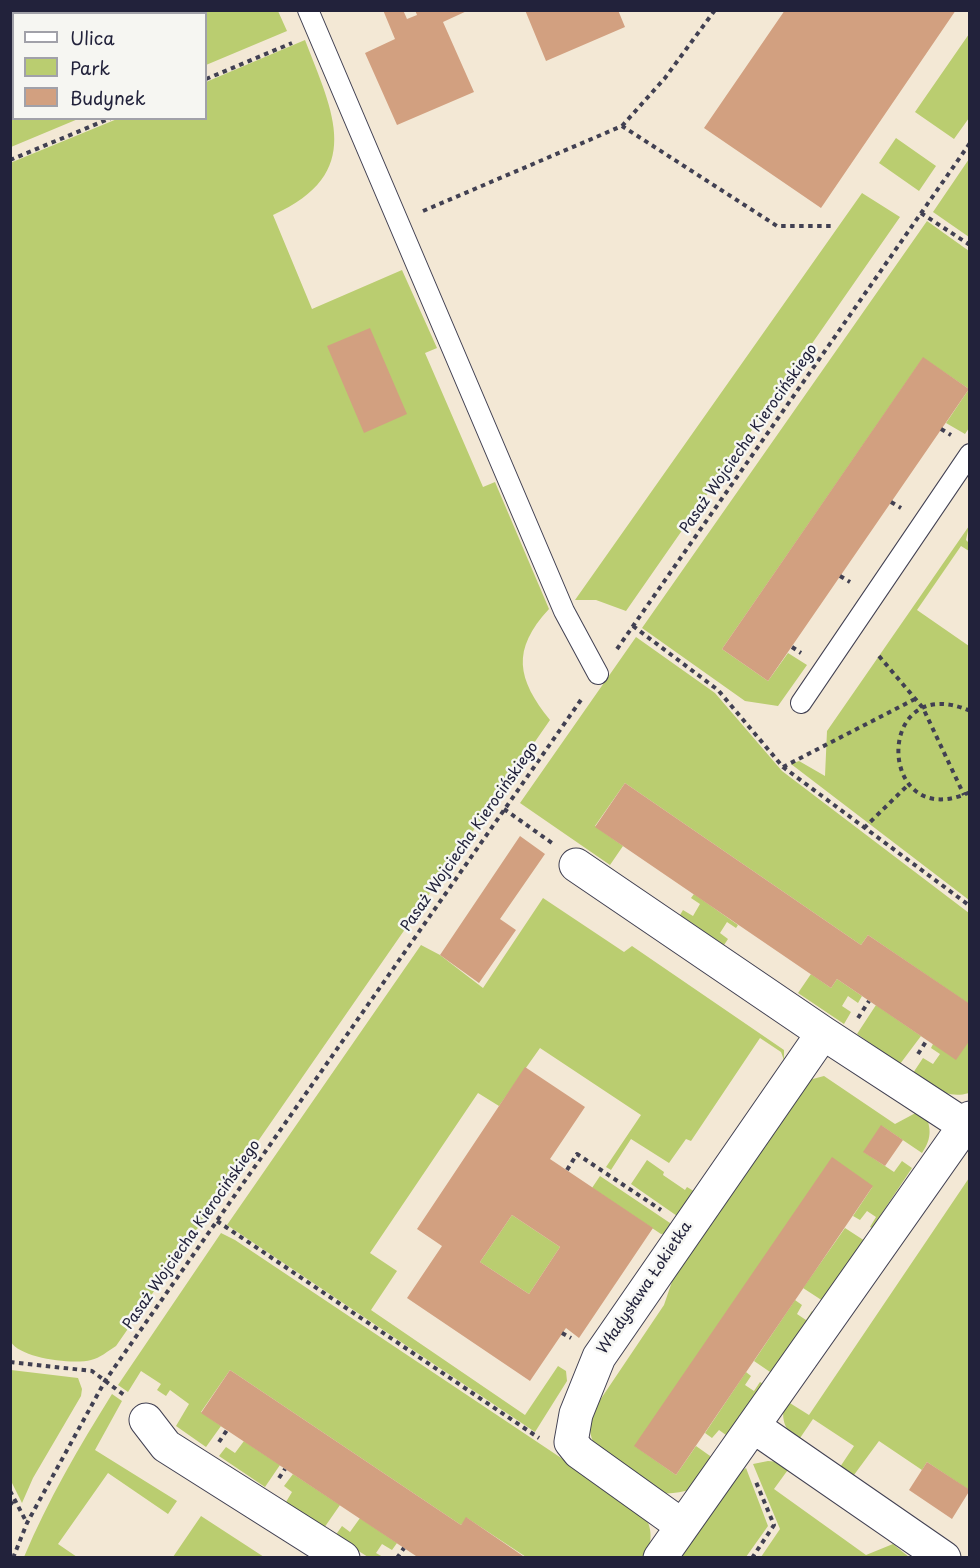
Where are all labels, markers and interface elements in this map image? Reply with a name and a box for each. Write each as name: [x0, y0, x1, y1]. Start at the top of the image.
legend: [12, 12, 207, 120]
text: Ulica: [70, 24, 115, 51]
text: Park: [70, 54, 110, 81]
text: Budynek: [70, 84, 146, 111]
street label: Pasaż Wojciecha Kierocińskiego: [677, 341, 821, 537]
street label: Pasaż Wojciecha Kierocińskiego: [398, 739, 542, 935]
street label: Pasaż Wojciecha Kierocińskiego: [120, 1137, 264, 1333]
street label: Władysława Łokietka: [594, 1218, 696, 1358]

